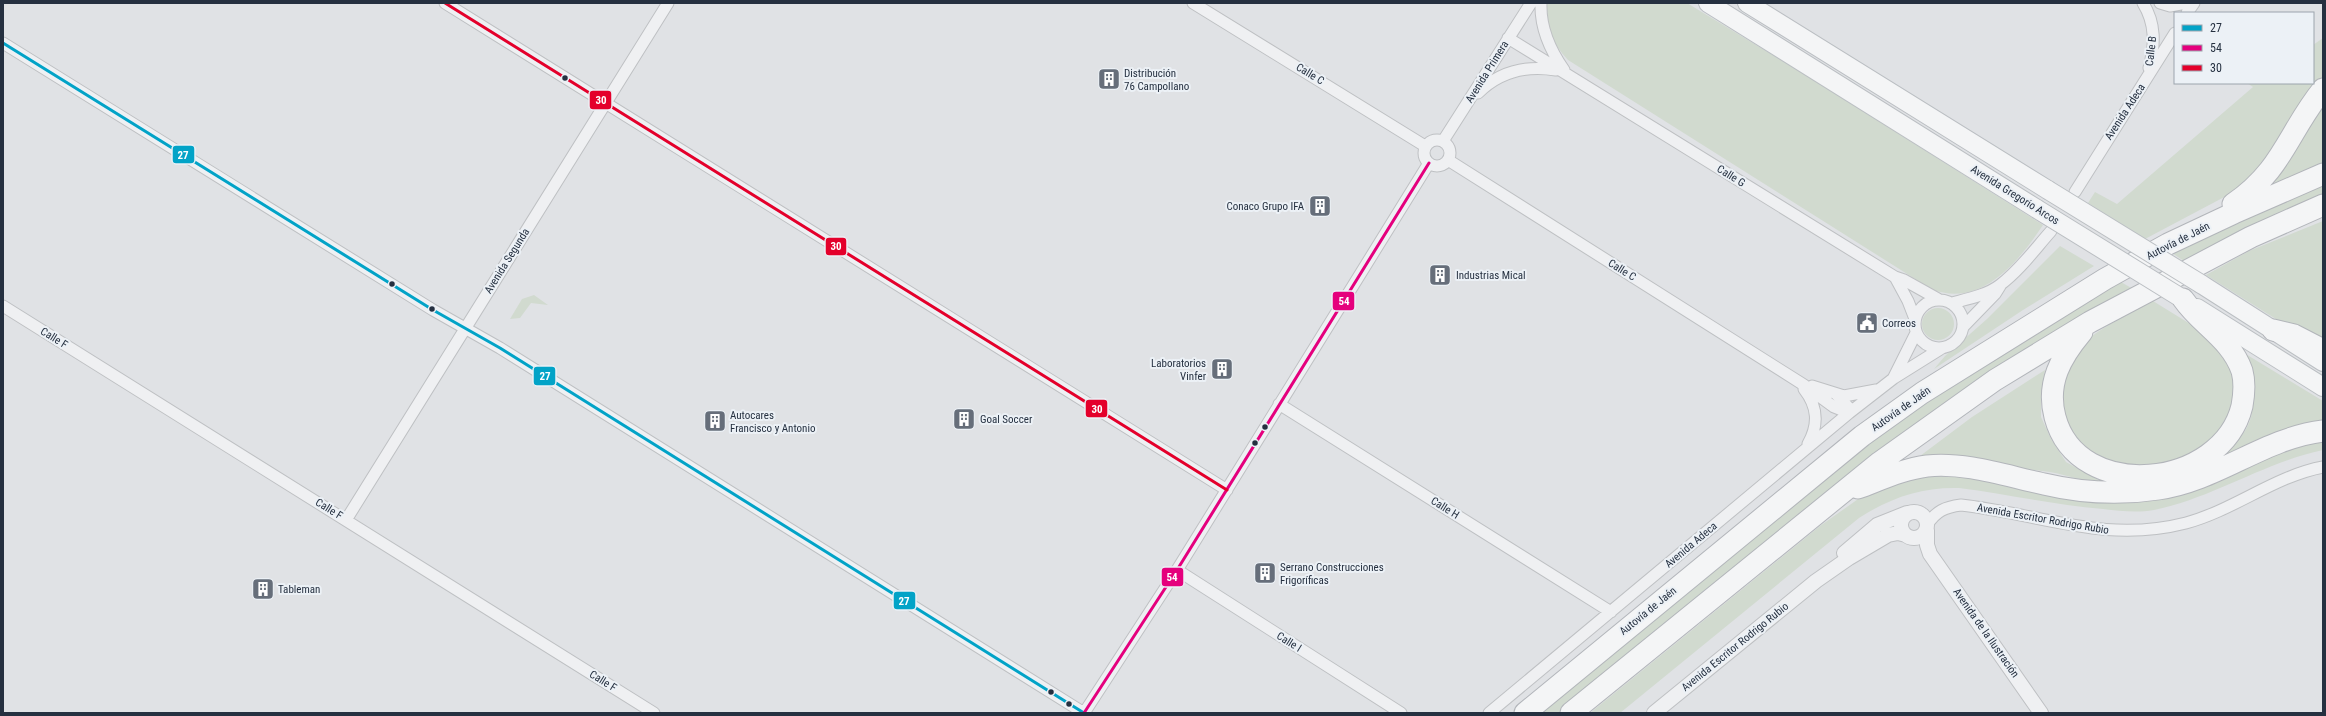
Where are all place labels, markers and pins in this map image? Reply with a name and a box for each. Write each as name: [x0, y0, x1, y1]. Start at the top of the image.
building icon: Distribución 76 Campollano: [1096, 66, 1122, 92]
place label: Distribución 76 Campollano: [1124, 67, 1190, 93]
unlabelled marker: [560, 73, 570, 83]
building icon: Conaco Grupo IFA: [1307, 193, 1333, 219]
place label: Conaco Grupo IFA: [1226, 200, 1305, 213]
building icon: Industrias Mical: [1427, 262, 1453, 288]
place label: Industrias Mical: [1456, 269, 1526, 282]
unlabelled marker: [387, 279, 397, 289]
unlabelled marker: [427, 304, 437, 314]
public building icon: Correos: [1854, 310, 1880, 336]
place label: Correos: [1882, 317, 1916, 330]
building icon: Laboratorios Vinfer: [1209, 356, 1235, 382]
place label: Laboratorios Vinfer: [1151, 357, 1207, 383]
building icon: Goal Soccer: [951, 406, 977, 432]
building icon: Autocares Francisco y Antonio: [702, 408, 728, 434]
place label: Autocares Francisco y Antonio: [730, 409, 816, 435]
place label: Goal Soccer: [980, 413, 1033, 426]
unlabelled marker: [1260, 422, 1270, 432]
unlabelled marker: [1250, 438, 1260, 448]
building icon: Serrano Construcciones Frigoríficas: [1252, 560, 1278, 586]
place label: Serrano Construcciones Frigoríficas: [1280, 561, 1384, 587]
building icon: Tableman: [250, 576, 276, 602]
place label: Tableman: [278, 583, 320, 596]
unlabelled marker: [1046, 687, 1056, 697]
unlabelled marker: [1064, 699, 1074, 709]

